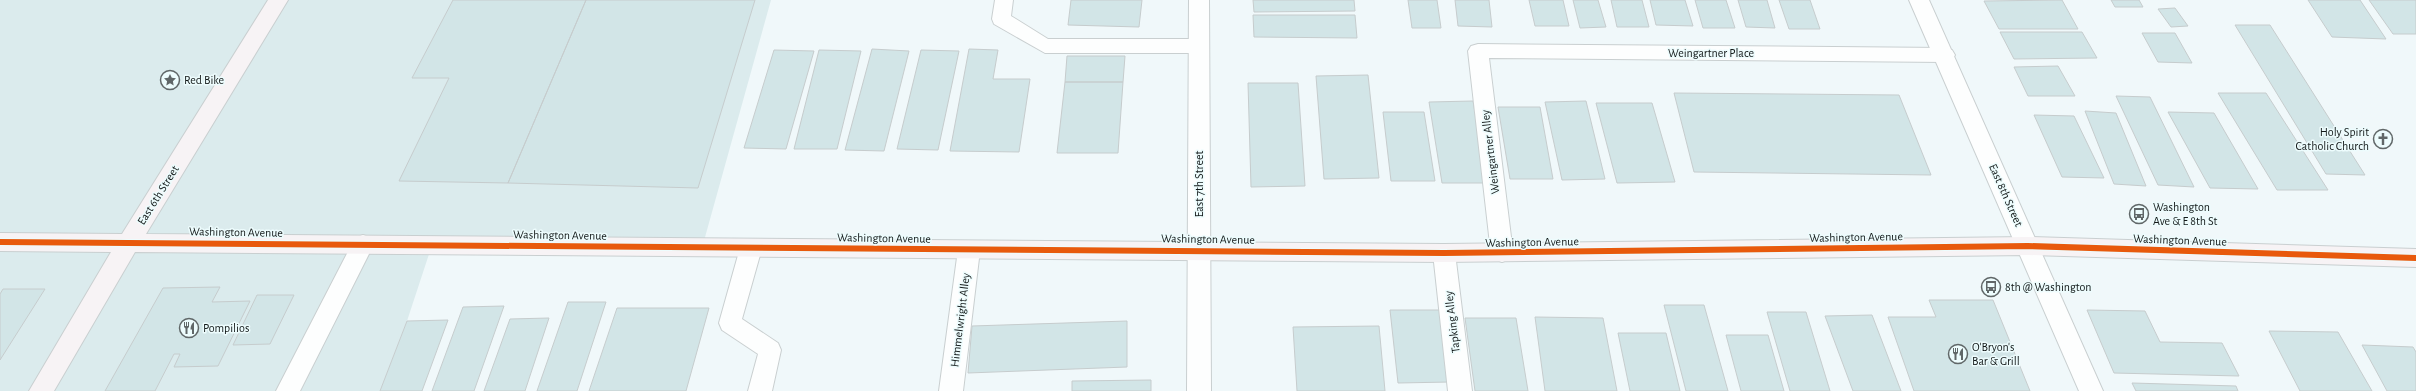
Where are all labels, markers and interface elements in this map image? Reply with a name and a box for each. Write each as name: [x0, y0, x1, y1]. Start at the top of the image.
street label: Weingartner Place: [1668, 47, 1754, 59]
place icon: Red Bike: [159, 69, 181, 91]
place label: Red Bike: [184, 74, 224, 86]
street label: Weingartner Alley: [1479, 109, 1502, 195]
place label: Holy Spirit Catholic Church: [2296, 126, 2369, 152]
church icon: Holy Spirit Catholic Church: [2372, 128, 2394, 150]
street label: East 7th Street: [1193, 151, 1205, 217]
street label: East 8th Street: [1987, 162, 2025, 228]
street label: East 6th Street: [135, 163, 181, 227]
place label: Washington Ave & E 8th St: [2153, 201, 2218, 227]
bus stop icon: Washington Ave & E 8th St: [2128, 203, 2150, 225]
street label: Washington Avenue: [189, 225, 283, 239]
street label: Washington Avenue: [513, 228, 607, 242]
street label: Washington Avenue: [1809, 230, 1903, 244]
street label: Washington Avenue: [837, 231, 931, 245]
street label: Washington Avenue: [1161, 232, 1255, 246]
street label: Washington Avenue: [2133, 232, 2227, 248]
street label: Washington Avenue: [1485, 235, 1579, 249]
street label: Himmelwright Alley: [948, 272, 973, 368]
bus stop icon: 8th @ Washington: [1980, 276, 2002, 298]
place label: 8th @ Washington: [2005, 281, 2091, 293]
street label: Tapking Alley: [1442, 290, 1463, 354]
restaurant icon: Pompilios: [178, 317, 200, 339]
place label: Pompilios: [203, 322, 249, 334]
place label: O'Bryon's Bar & Grill: [1972, 341, 2020, 367]
restaurant icon: O'Bryon's Bar & Grill: [1947, 343, 1969, 365]

